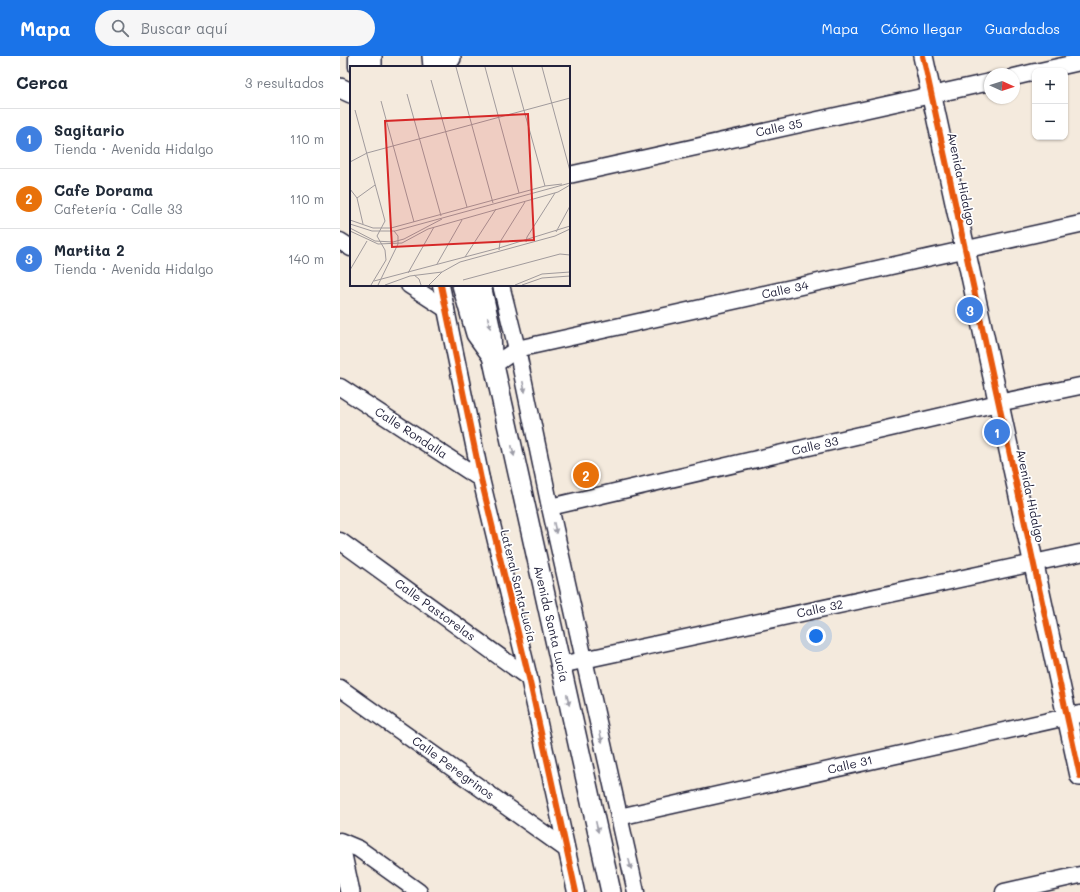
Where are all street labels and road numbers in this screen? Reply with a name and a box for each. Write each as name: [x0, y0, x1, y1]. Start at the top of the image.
street label: Calle 35: [754, 114, 804, 140]
street label: Avenida Hidalgo: [944, 131, 980, 227]
street label: Calle 34: [760, 276, 810, 302]
street label: Calle Rondalla: [372, 403, 451, 462]
street label: Calle 33: [790, 432, 840, 458]
street label: Avenida Hidalgo: [1013, 448, 1049, 544]
street label: Lateral Santa Lucía: [497, 528, 541, 644]
street label: Avenida Santa Lucía: [531, 564, 573, 683]
street label: Calle Pastorelas: [392, 574, 479, 644]
street label: Calle 32: [795, 595, 844, 621]
street label: Calle Peregrinos: [409, 732, 498, 803]
street label: Calle 31: [826, 751, 874, 777]

